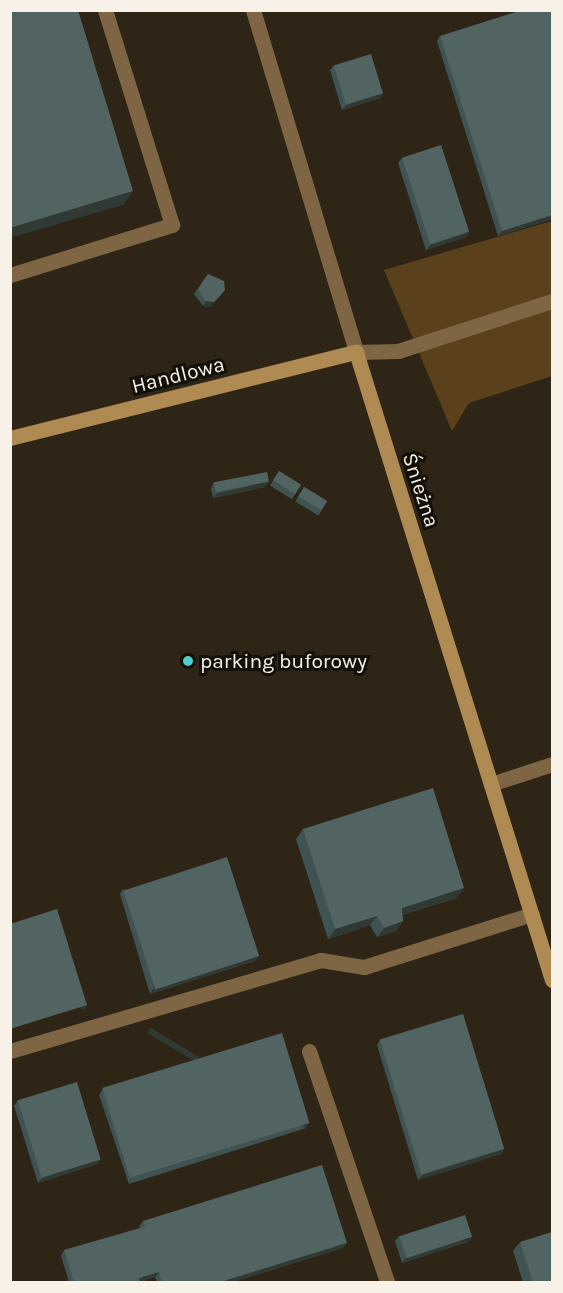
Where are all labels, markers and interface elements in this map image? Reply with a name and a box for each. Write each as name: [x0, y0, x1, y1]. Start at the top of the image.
street label: Handlowa: [129, 351, 227, 399]
street label: Śnieżna: [397, 450, 445, 530]
place label: parking buforowy: [200, 648, 367, 674]
marker: parking buforowy: [181, 654, 195, 668]

